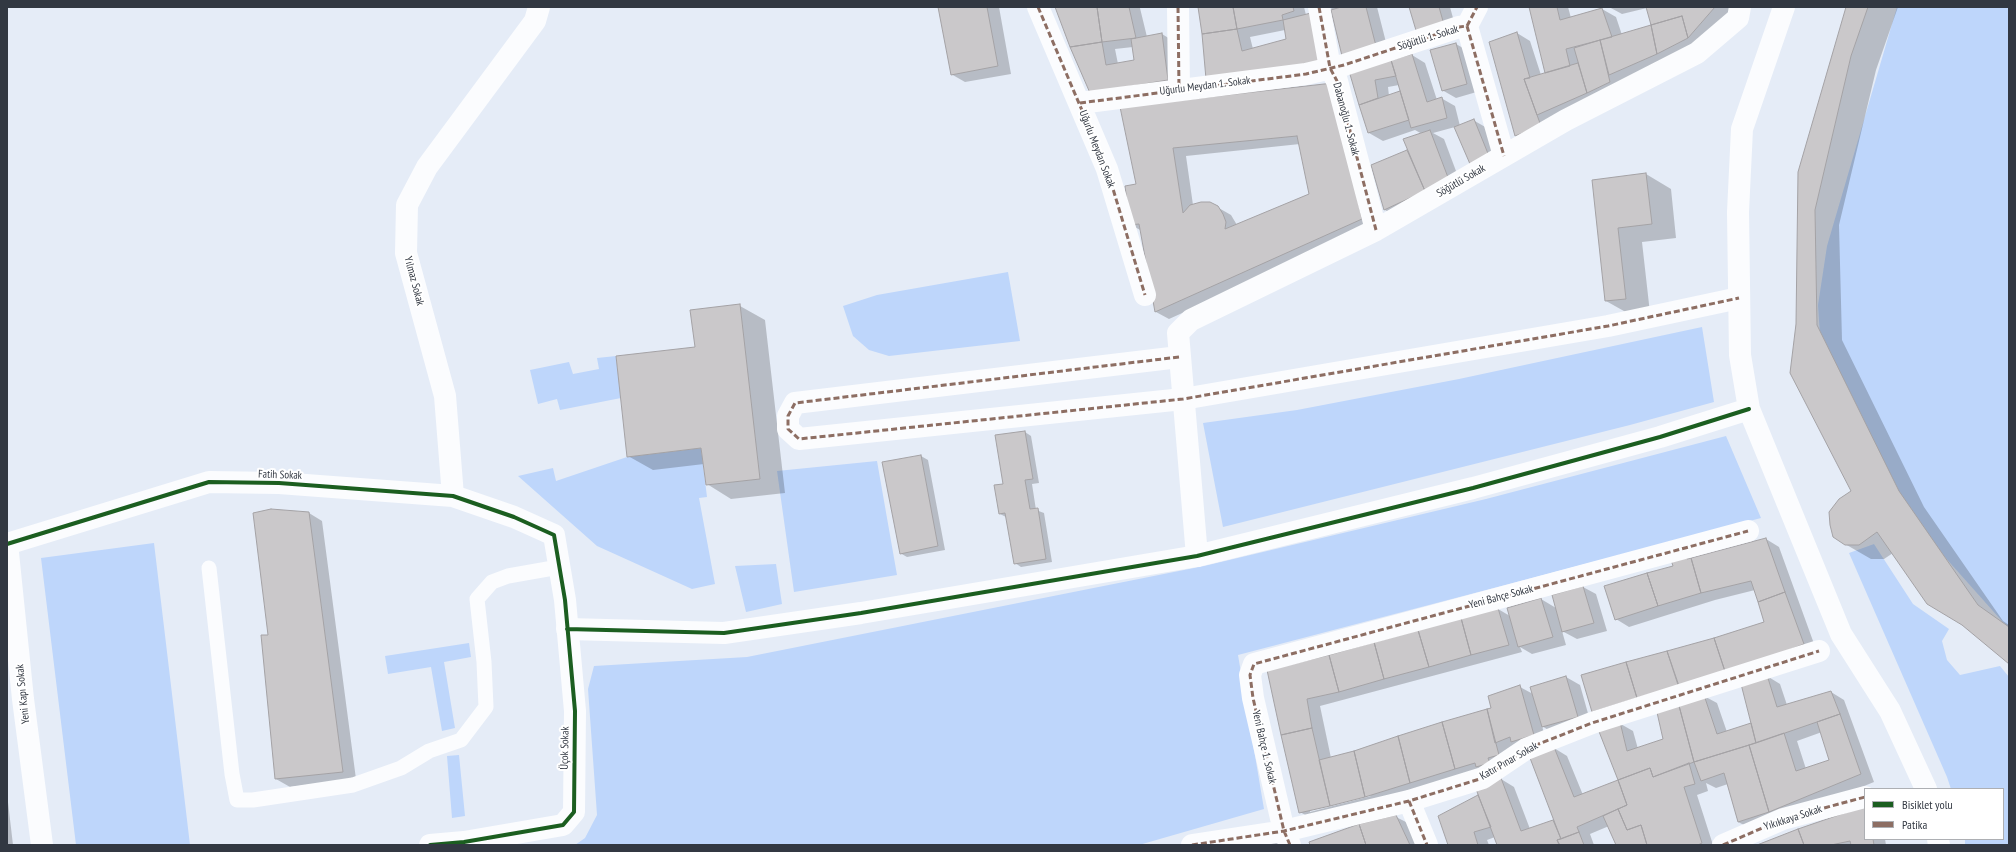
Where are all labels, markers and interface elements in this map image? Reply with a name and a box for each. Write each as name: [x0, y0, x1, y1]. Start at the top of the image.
street label: Söğütlü 1. Sokak: [1396, 22, 1460, 54]
street label: Uğurlu Meydan 1. Sokak: [1159, 74, 1251, 98]
street label: Dabanoğlu 1. Sokak: [1330, 81, 1362, 157]
street label: Uğurlu Meydan Sokak: [1076, 108, 1118, 190]
street label: Söğütlü Sokak: [1434, 162, 1488, 200]
street label: Yılmaz Sokak: [401, 255, 427, 307]
street label: Fatih Sokak: [258, 468, 302, 482]
street label: Yeni Bahçe Sokak: [1468, 582, 1534, 612]
street label: Yeni Kapı Sokak: [13, 664, 33, 724]
street label: Yeni Bahçe 1. Sokak: [1249, 709, 1279, 785]
street label: Üçok Sokak: [558, 726, 572, 770]
street label: Katır Pınar Sokak: [1478, 739, 1540, 783]
legend: [1864, 788, 2004, 840]
text: Bisiklet yolu: [1902, 797, 1953, 812]
street label: Yıkıkkaya Sokak: [1762, 802, 1824, 834]
text: Patika: [1902, 817, 1927, 832]

